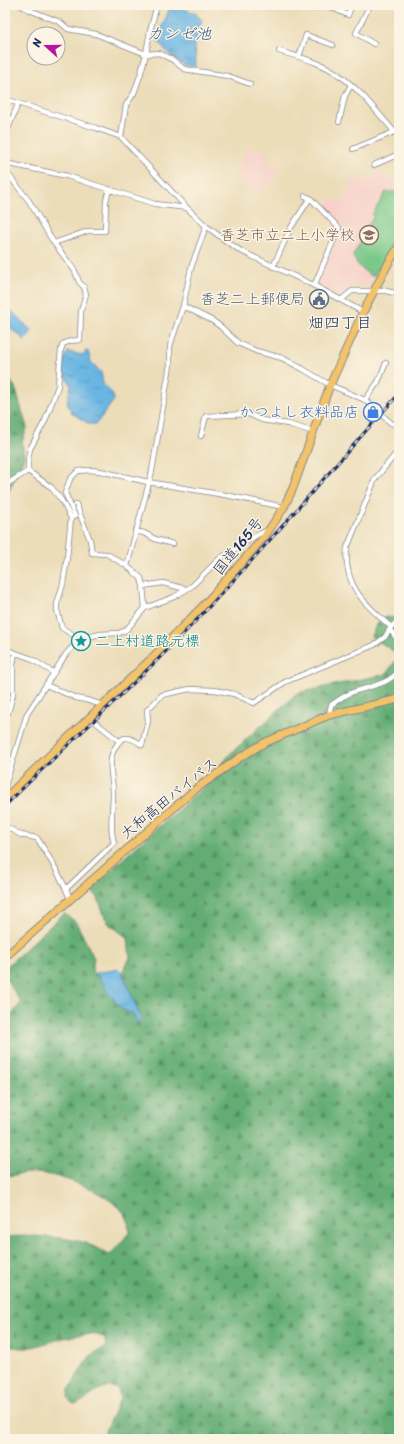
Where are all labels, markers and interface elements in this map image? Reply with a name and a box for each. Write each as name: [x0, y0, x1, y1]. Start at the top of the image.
water label: カンゼ池: [147, 19, 212, 48]
north arrow: [26, 26, 66, 66]
text: N: [27, 35, 48, 50]
place label: 香芝市立二上小学校: [220, 222, 355, 248]
school or university icon: 香芝市立二上小学校: [358, 224, 380, 246]
place label: 香芝二上郵便局: [200, 286, 305, 312]
public building icon: 香芝二上郵便局: [308, 288, 330, 310]
district label: 畑四丁目: [308, 308, 372, 337]
place label: かつよし衣料品店: [239, 399, 359, 425]
shop icon: かつよし衣料品店: [362, 401, 384, 423]
street label: 国道165号: [206, 511, 270, 581]
place label: 二上村道路元標: [95, 628, 200, 654]
place icon: 二上村道路元標: [70, 630, 92, 652]
street label: 大和高田バイパス: [114, 750, 224, 846]

